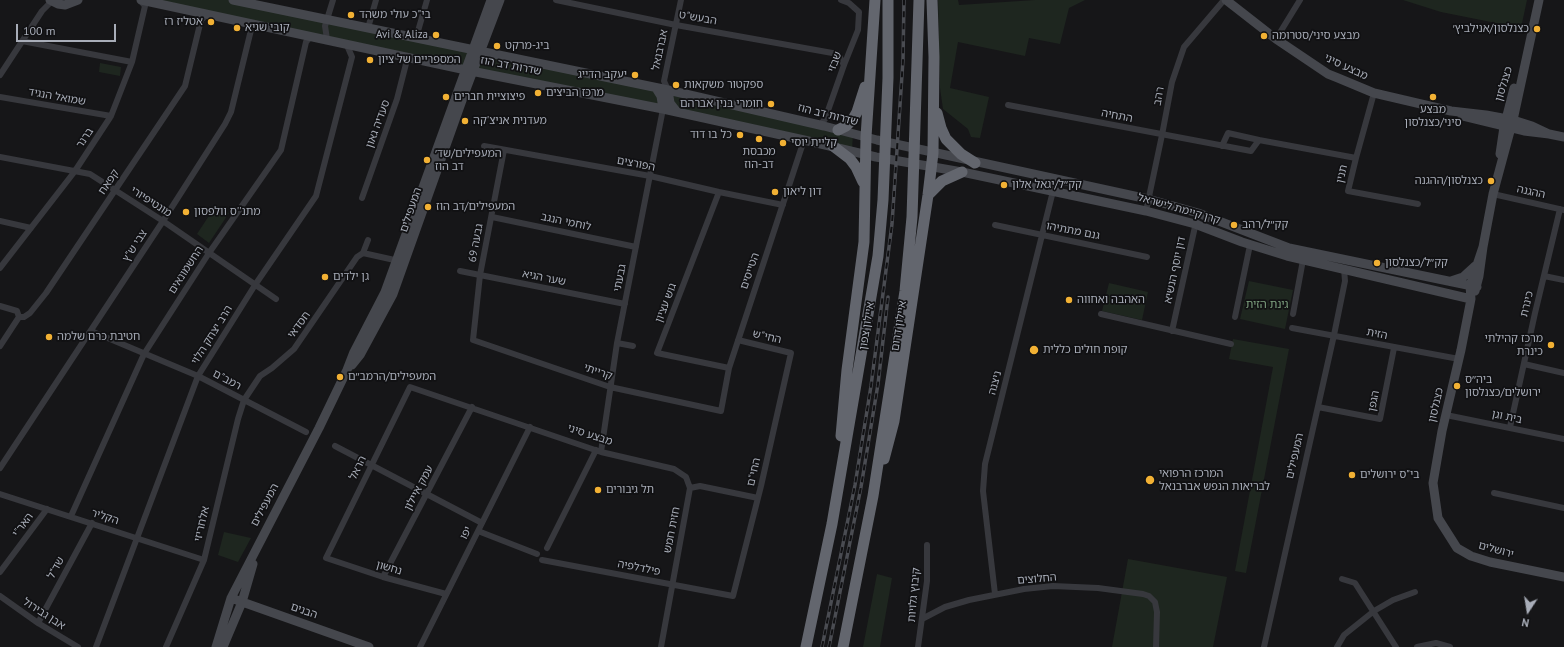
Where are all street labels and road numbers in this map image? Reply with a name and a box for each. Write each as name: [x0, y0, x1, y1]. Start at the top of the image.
street label: הבעש"ט: [678, 8, 718, 28]
street label: אברבנאל: [649, 28, 671, 72]
street label: שבזי: [825, 50, 845, 74]
street label: מבצע סיני: [1322, 51, 1370, 83]
street label: שדרות דב הוז: [479, 54, 543, 78]
street label: כצנלסון: [1493, 65, 1515, 103]
street label: שמואל הנגיד: [27, 85, 87, 109]
street label: רהב: [1151, 86, 1167, 106]
street label: סעדיה גאון: [363, 98, 393, 150]
street label: שדרות דב הוז: [796, 101, 860, 129]
street label: התחיה: [1100, 107, 1134, 125]
street label: ברנר: [74, 125, 96, 151]
street label: הפורצים: [616, 154, 656, 174]
street label: תנין: [1333, 164, 1351, 184]
street label: קפאח: [96, 167, 122, 197]
street label: ההגנה: [1515, 183, 1547, 201]
street label: מונטיפיורי: [128, 184, 174, 220]
street label: המעפילים: [397, 186, 425, 234]
street label: קרן קיימת לישראל: [1136, 191, 1222, 227]
street label: לוחמי הנגב: [540, 210, 592, 234]
street label: גנם מתתיהו: [1045, 219, 1101, 243]
street label: גבעה 69: [466, 223, 486, 263]
street label: צבי ש"ץ: [120, 227, 150, 265]
street label: דון יוסף הנשיא: [1161, 235, 1189, 305]
street label: החשמונאים: [166, 244, 206, 296]
street label: הטייסים: [738, 251, 762, 291]
street label: גבעתי: [611, 263, 629, 293]
street label: שער הגיא: [521, 267, 567, 289]
street label: גוש עציון: [652, 282, 680, 324]
street label: כינרת: [1517, 290, 1537, 318]
street label: איילון דרום: [889, 300, 909, 352]
street label: איילון צפון: [857, 301, 877, 351]
street label: הרב יצחק הלוי: [189, 303, 235, 367]
street label: חסדאי: [285, 309, 313, 341]
street label: הזית: [1365, 325, 1389, 343]
street label: החי"ש: [751, 327, 783, 347]
street label: קרייתי: [582, 361, 614, 383]
street label: רמב"ם: [210, 367, 244, 393]
street label: ניצנה: [985, 369, 1005, 397]
street label: כצנלסון: [1426, 386, 1446, 424]
street label: הגפן: [1366, 389, 1382, 413]
street label: בית וגן: [1491, 407, 1523, 427]
street label: מבצע סיני: [566, 422, 614, 448]
street label: המעפילים: [1283, 432, 1307, 480]
street label: הראל: [347, 454, 369, 482]
street label: החי"ם: [744, 457, 764, 487]
street label: עמק איילון: [402, 463, 436, 513]
street label: המעפילים: [248, 481, 282, 529]
street label: אלחריזי: [192, 505, 212, 543]
street label: הקליר: [89, 506, 121, 528]
street label: חזית חמש: [661, 506, 683, 554]
street label: האר"י: [10, 510, 36, 540]
street label: יפו: [457, 524, 475, 542]
street label: ירושלים: [1477, 539, 1515, 561]
street label: שד"ל: [45, 555, 67, 581]
street label: פילדלפיה: [616, 557, 662, 579]
street label: נחשון: [374, 558, 404, 578]
street label: קיבוץ גלויות: [905, 567, 923, 623]
street label: החלוצים: [1017, 571, 1057, 587]
street label: אבן גבירול: [20, 595, 68, 633]
street label: הבנים: [289, 600, 319, 622]

